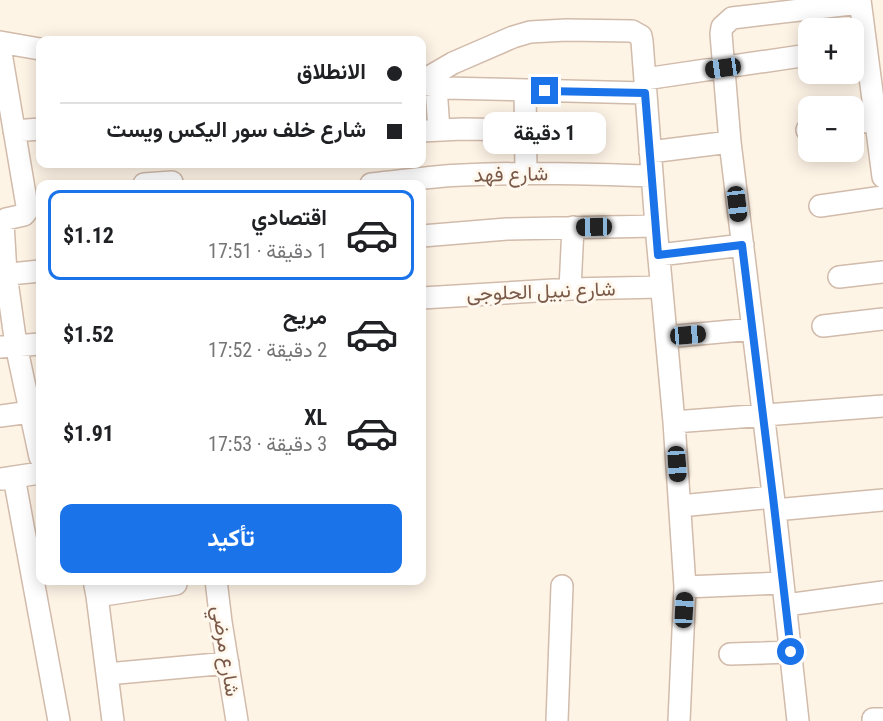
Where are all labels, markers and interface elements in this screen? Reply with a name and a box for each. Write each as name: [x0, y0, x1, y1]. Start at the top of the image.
map controls: [798, 18, 864, 162]
button: +: [798, 18, 864, 84]
car: [704, 57, 742, 79]
text: الانطلاق: [297, 59, 366, 84]
route end: [531, 77, 558, 104]
button: −: [798, 96, 864, 162]
callout: 1 دقيقة: [484, 112, 606, 154]
text: شارع خلف سور اليكس ويست: [107, 117, 366, 142]
text: 1 دقيقة: [514, 121, 575, 145]
street label: شارع فهد: [474, 161, 549, 189]
car: [726, 185, 748, 223]
text: اقتصادي: [251, 205, 327, 230]
icon: car: [345, 208, 399, 262]
car: [576, 218, 612, 236]
text: $1.12: [63, 223, 114, 248]
text: 1 دقيقة · 17:51: [208, 239, 327, 263]
street label: شارع نبيل الحلوجى: [466, 276, 616, 308]
text: مريح: [283, 304, 327, 329]
icon: car: [345, 307, 399, 361]
text: $1.52: [63, 322, 114, 347]
car: [669, 324, 707, 346]
text: 2 دقيقة · 17:52: [208, 338, 327, 362]
text: XL: [304, 405, 327, 430]
icon: car: [345, 406, 399, 460]
text: $1.91: [63, 421, 114, 446]
text: 3 دقيقة · 17:53: [208, 432, 327, 456]
car: [667, 445, 687, 483]
button: تأكيد: [60, 504, 402, 573]
car: [674, 592, 694, 628]
street label: شارع مرضي: [202, 604, 245, 699]
route start: [777, 638, 804, 665]

